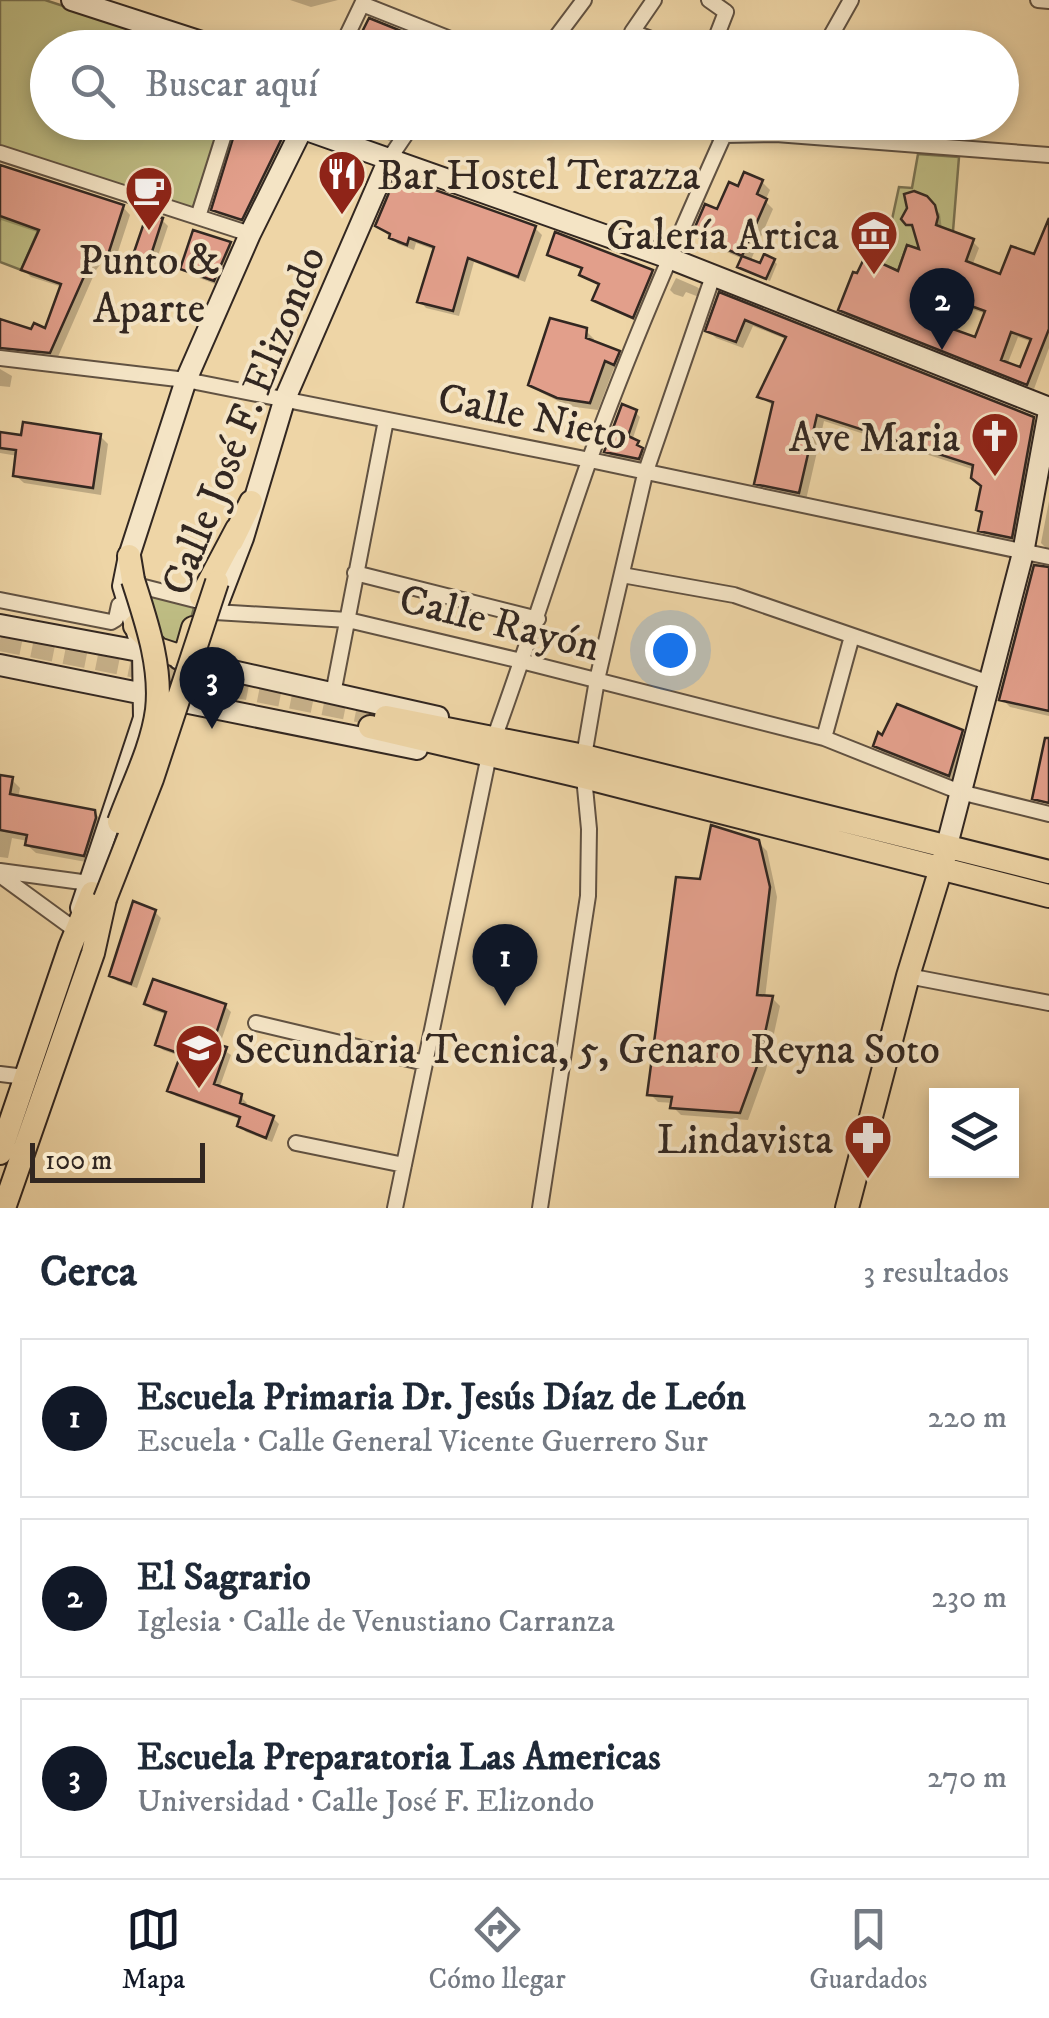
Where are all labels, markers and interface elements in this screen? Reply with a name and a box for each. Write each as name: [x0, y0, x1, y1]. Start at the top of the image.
search box: [30, 30, 1019, 140]
icon: search: [65, 58, 120, 113]
text: Buscar aquí: [145, 61, 318, 109]
restaurant icon: Bar Hostel Terazza: [316, 148, 368, 216]
place label: Bar Hostel Terazza: [377, 151, 700, 203]
cafe icon: Punto & Aparte: [123, 164, 175, 232]
museum icon: Galería Artica: [848, 208, 900, 276]
place label: Galería Artica: [606, 211, 839, 263]
place label: Punto & Aparte: [78, 236, 220, 336]
street label: Calle José F. Elizondo: [151, 239, 339, 603]
pin: 2: [910, 268, 974, 350]
street label: Calle Nieto: [433, 372, 632, 463]
church icon: Ave Maria: [969, 410, 1021, 478]
place label: Ave Maria: [789, 413, 960, 465]
street label: Calle Rayón: [394, 574, 605, 674]
your location: [645, 625, 696, 676]
pin: 3: [180, 646, 244, 729]
pin: 1: [472, 924, 538, 1006]
school or university icon: Secundaria Tecnica, 5, Genaro Reyna Soto: [173, 1022, 225, 1090]
place label: Secundaria Tecnica, 5, Genaro Reyna Soto: [234, 1025, 940, 1077]
map controls: [929, 1088, 1019, 1178]
button: layers: [929, 1088, 1019, 1178]
pharmacy icon: Lindavista: [842, 1112, 894, 1180]
place label: Lindavista: [657, 1115, 833, 1167]
scale bar: [30, 1138, 205, 1182]
text: 100 m: [45, 1143, 112, 1178]
text: Cerca: [40, 1247, 137, 1299]
text: 3 resultados: [863, 1253, 1009, 1293]
text: Escuela Primaria Dr. Jesús Díaz de León: [137, 1374, 746, 1422]
text: 1: [69, 1398, 80, 1438]
text: 220 m: [927, 1398, 1007, 1438]
text: Escuela · Calle General Vicente Guerrero Sur: [137, 1422, 708, 1462]
text: El Sagrario: [137, 1554, 311, 1602]
text: 2: [67, 1578, 82, 1618]
text: 230 m: [931, 1578, 1007, 1618]
text: Iglesia · Calle de Venustiano Carranza: [137, 1602, 615, 1642]
text: Escuela Preparatoria Las Americas: [137, 1734, 661, 1782]
text: 3: [69, 1758, 80, 1798]
text: 270 m: [927, 1758, 1007, 1798]
text: Universidad · Calle José F. Elizondo: [137, 1782, 594, 1822]
tab: Mapa: [122, 1902, 185, 1997]
tab: Cómo llegar: [429, 1902, 566, 1997]
tab: Guardados: [809, 1902, 927, 1997]

